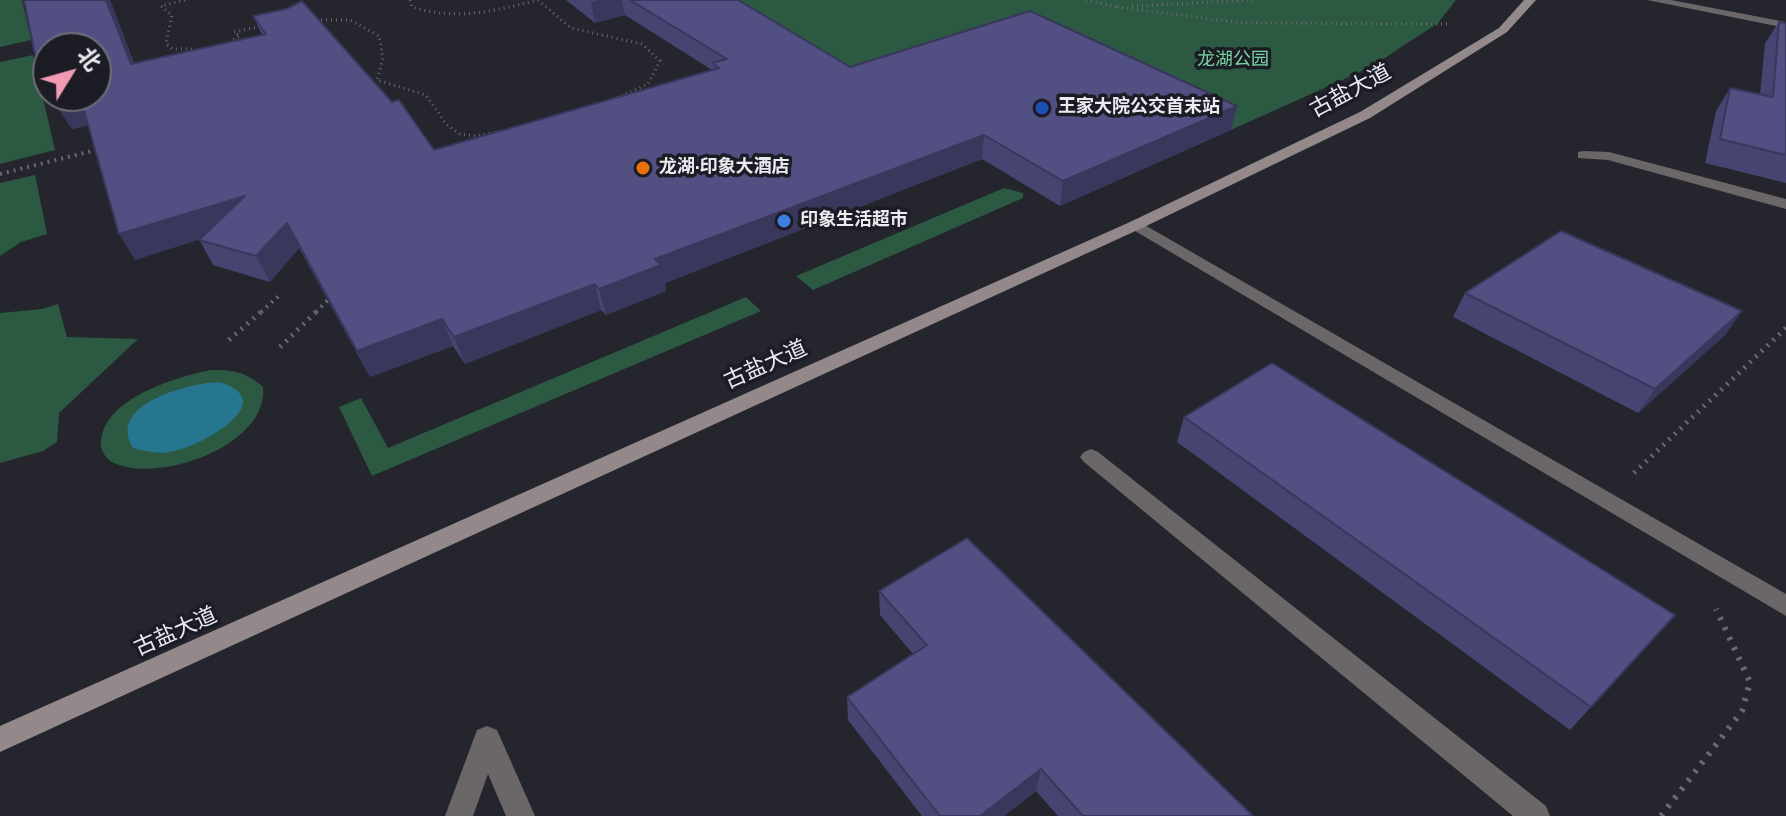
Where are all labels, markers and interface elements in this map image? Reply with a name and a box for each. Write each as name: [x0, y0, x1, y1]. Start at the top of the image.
north arrow: [32, 32, 112, 112]
text: 北: [69, 40, 110, 78]
park label: 龙湖公园: [1197, 50, 1269, 72]
street label: 古盐大道: [1306, 60, 1396, 124]
place label: 王家大院公交首末站: [1058, 97, 1220, 119]
marker: 王家大院公交首末站: [1033, 99, 1051, 117]
place label: 龙湖·印象大酒店: [659, 157, 790, 179]
marker: 龙湖·印象大酒店: [634, 159, 652, 177]
place label: 印象生活超市: [800, 210, 908, 232]
marker: 印象生活超市: [775, 212, 793, 230]
street label: 古盐大道: [720, 336, 812, 396]
street label: 古盐大道: [130, 603, 222, 663]

